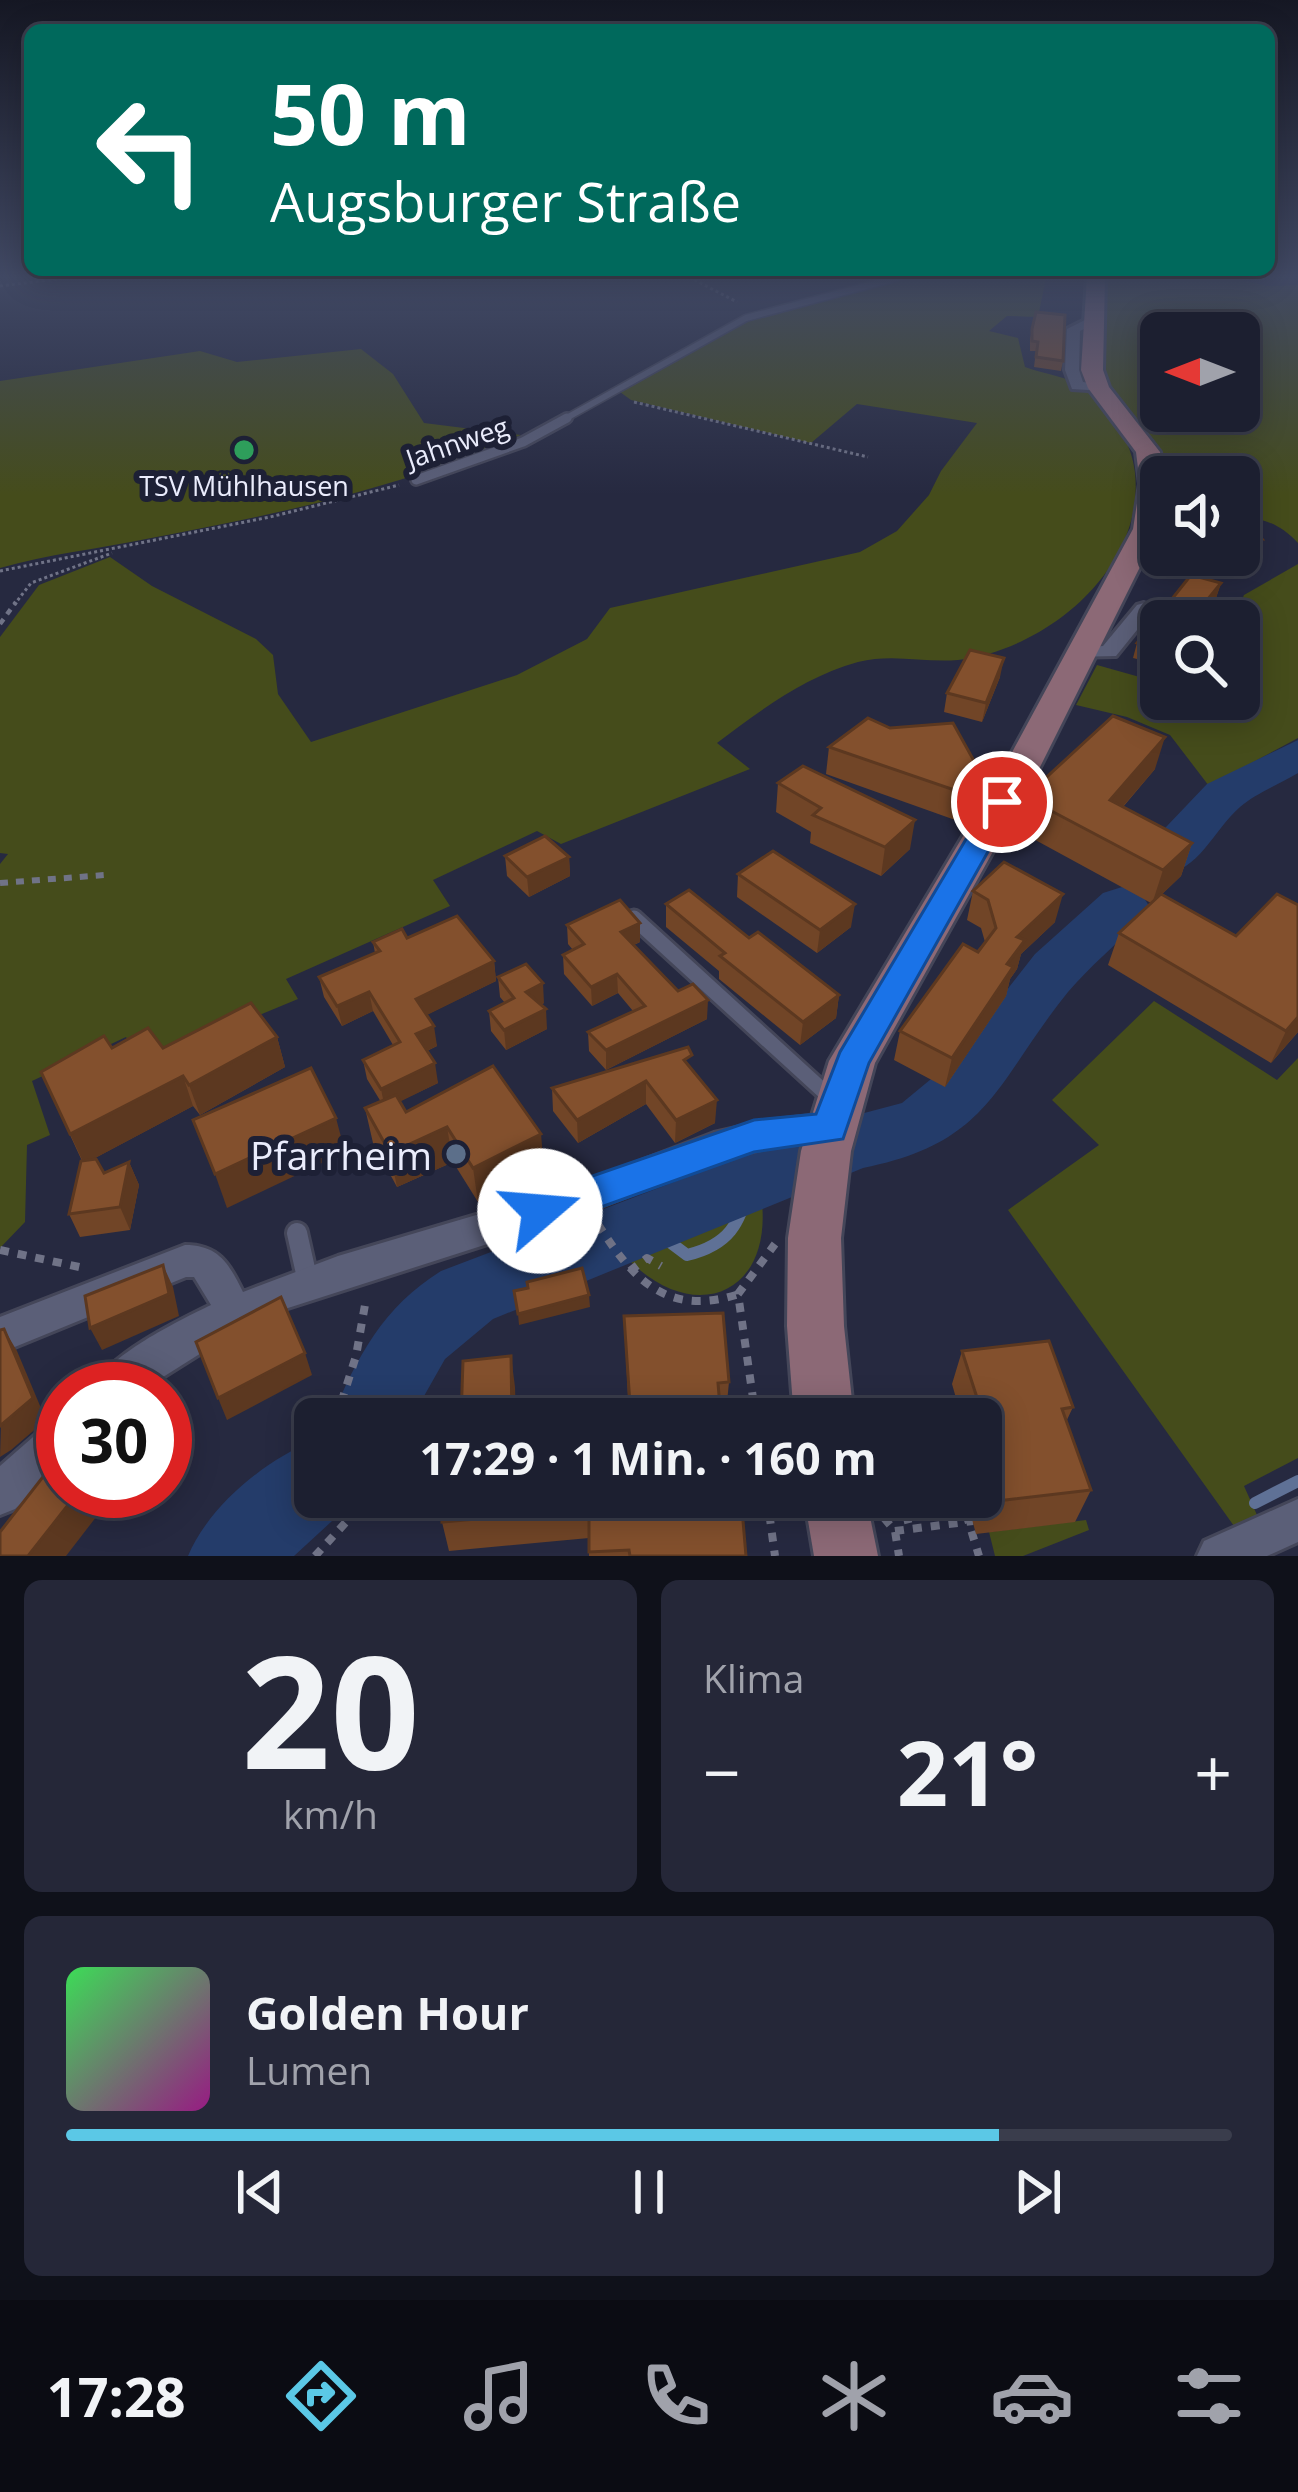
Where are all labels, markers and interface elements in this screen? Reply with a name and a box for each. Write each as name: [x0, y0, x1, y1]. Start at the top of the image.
text: 50 m: [270, 55, 470, 170]
icon: left: [72, 72, 228, 228]
text: Augsburger Straße: [270, 164, 741, 238]
north arrow: [1140, 312, 1260, 432]
map controls: [1140, 312, 1260, 720]
street label: Jahnweg: [398, 407, 514, 478]
marker: TSV Mühlhausen: [231, 437, 257, 463]
button: sound: [1140, 456, 1260, 576]
place label: TSV Mühlhausen: [139, 467, 349, 504]
button: search: [1140, 600, 1260, 720]
pin: [951, 751, 1053, 853]
icon: arrive: [969, 769, 1035, 835]
place label: Pfarrheim: [250, 1128, 432, 1181]
marker: Pfarrheim: [443, 1141, 469, 1167]
position arrow: [477, 1148, 603, 1274]
speed limit sign: 30: [36, 1362, 192, 1518]
text: 17:29 · 1 Min. · 160 m: [419, 1427, 877, 1488]
text: 20: [241, 1602, 420, 1815]
text: Klima: [703, 1651, 804, 1704]
text: 21°: [897, 1710, 1038, 1832]
text: −: [703, 1726, 741, 1816]
text: +: [1194, 1726, 1232, 1816]
text: km/h: [283, 1787, 378, 1840]
text: Golden Hour: [246, 1982, 529, 2043]
text: Lumen: [246, 2043, 372, 2096]
icon: previous: [227, 2159, 293, 2225]
icon: pause: [616, 2159, 682, 2225]
icon: next: [1005, 2159, 1071, 2225]
icon: directions: [279, 2354, 363, 2438]
icon: music: [457, 2354, 541, 2438]
icon: phone: [634, 2354, 718, 2438]
icon: climate: [812, 2354, 896, 2438]
icon: car: [990, 2354, 1074, 2438]
icon: filters: [1167, 2354, 1251, 2438]
text: 17:28: [47, 2359, 186, 2433]

